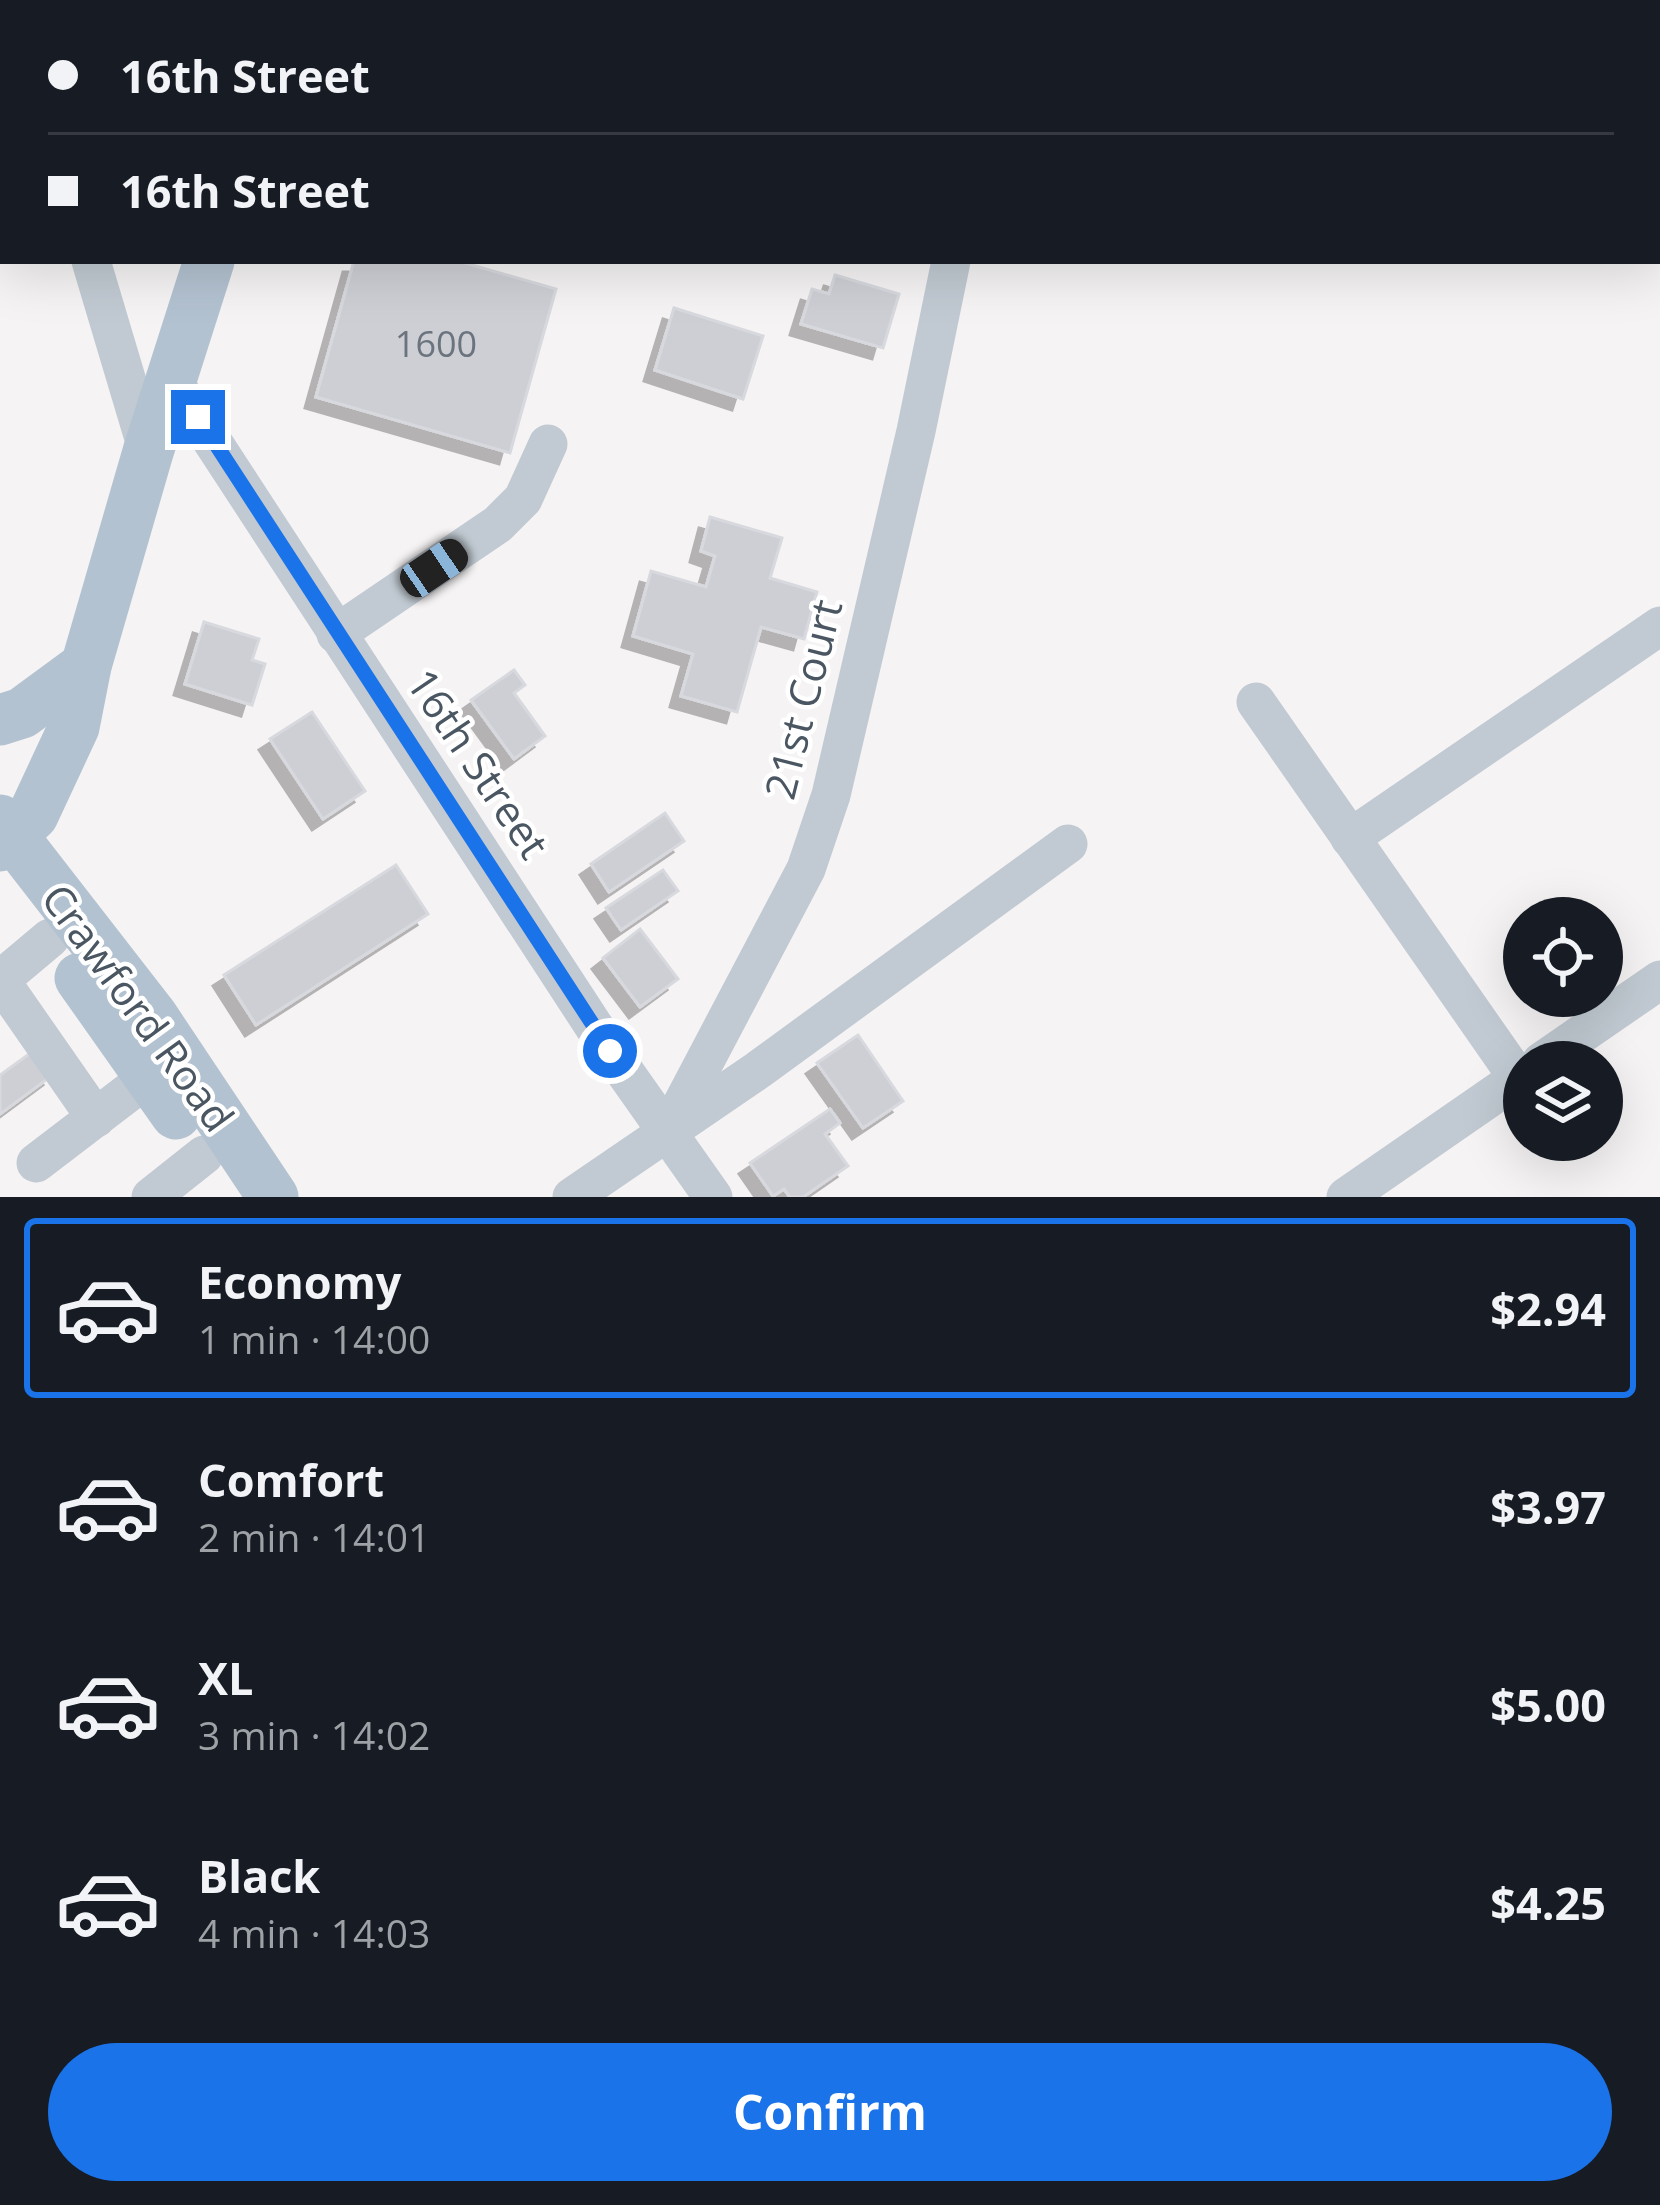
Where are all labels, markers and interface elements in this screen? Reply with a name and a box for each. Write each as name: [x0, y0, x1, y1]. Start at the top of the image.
text: 16th Street: [120, 45, 370, 106]
text: 16th Street: [120, 160, 370, 221]
house number: 1600: [395, 319, 477, 368]
route end: [171, 390, 225, 444]
car: [394, 533, 474, 603]
street label: 21st Court: [750, 593, 854, 805]
street label: 16th Street: [395, 657, 563, 869]
street label: Crawford Road: [30, 872, 248, 1142]
map controls: [1503, 897, 1623, 1161]
button: locate: [1503, 897, 1623, 1017]
route start: [583, 1024, 637, 1078]
button: layers: [1503, 1041, 1623, 1161]
text: Economy: [198, 1251, 401, 1312]
icon: car: [54, 1254, 162, 1362]
text: $2.94: [1490, 1278, 1606, 1339]
text: 1 min · 14:00: [198, 1312, 430, 1365]
text: Comfort: [198, 1449, 384, 1510]
icon: car: [54, 1452, 162, 1560]
text: $3.97: [1490, 1476, 1606, 1537]
text: 2 min · 14:01: [198, 1510, 430, 1563]
text: XL: [198, 1647, 253, 1708]
icon: car: [54, 1650, 162, 1758]
text: $5.00: [1490, 1674, 1606, 1735]
text: 3 min · 14:02: [198, 1708, 430, 1761]
text: Black: [198, 1845, 320, 1906]
icon: car: [54, 1848, 162, 1956]
text: $4.25: [1490, 1872, 1606, 1933]
text: 4 min · 14:03: [198, 1906, 430, 1959]
button: Confirm: [48, 2043, 1612, 2181]

